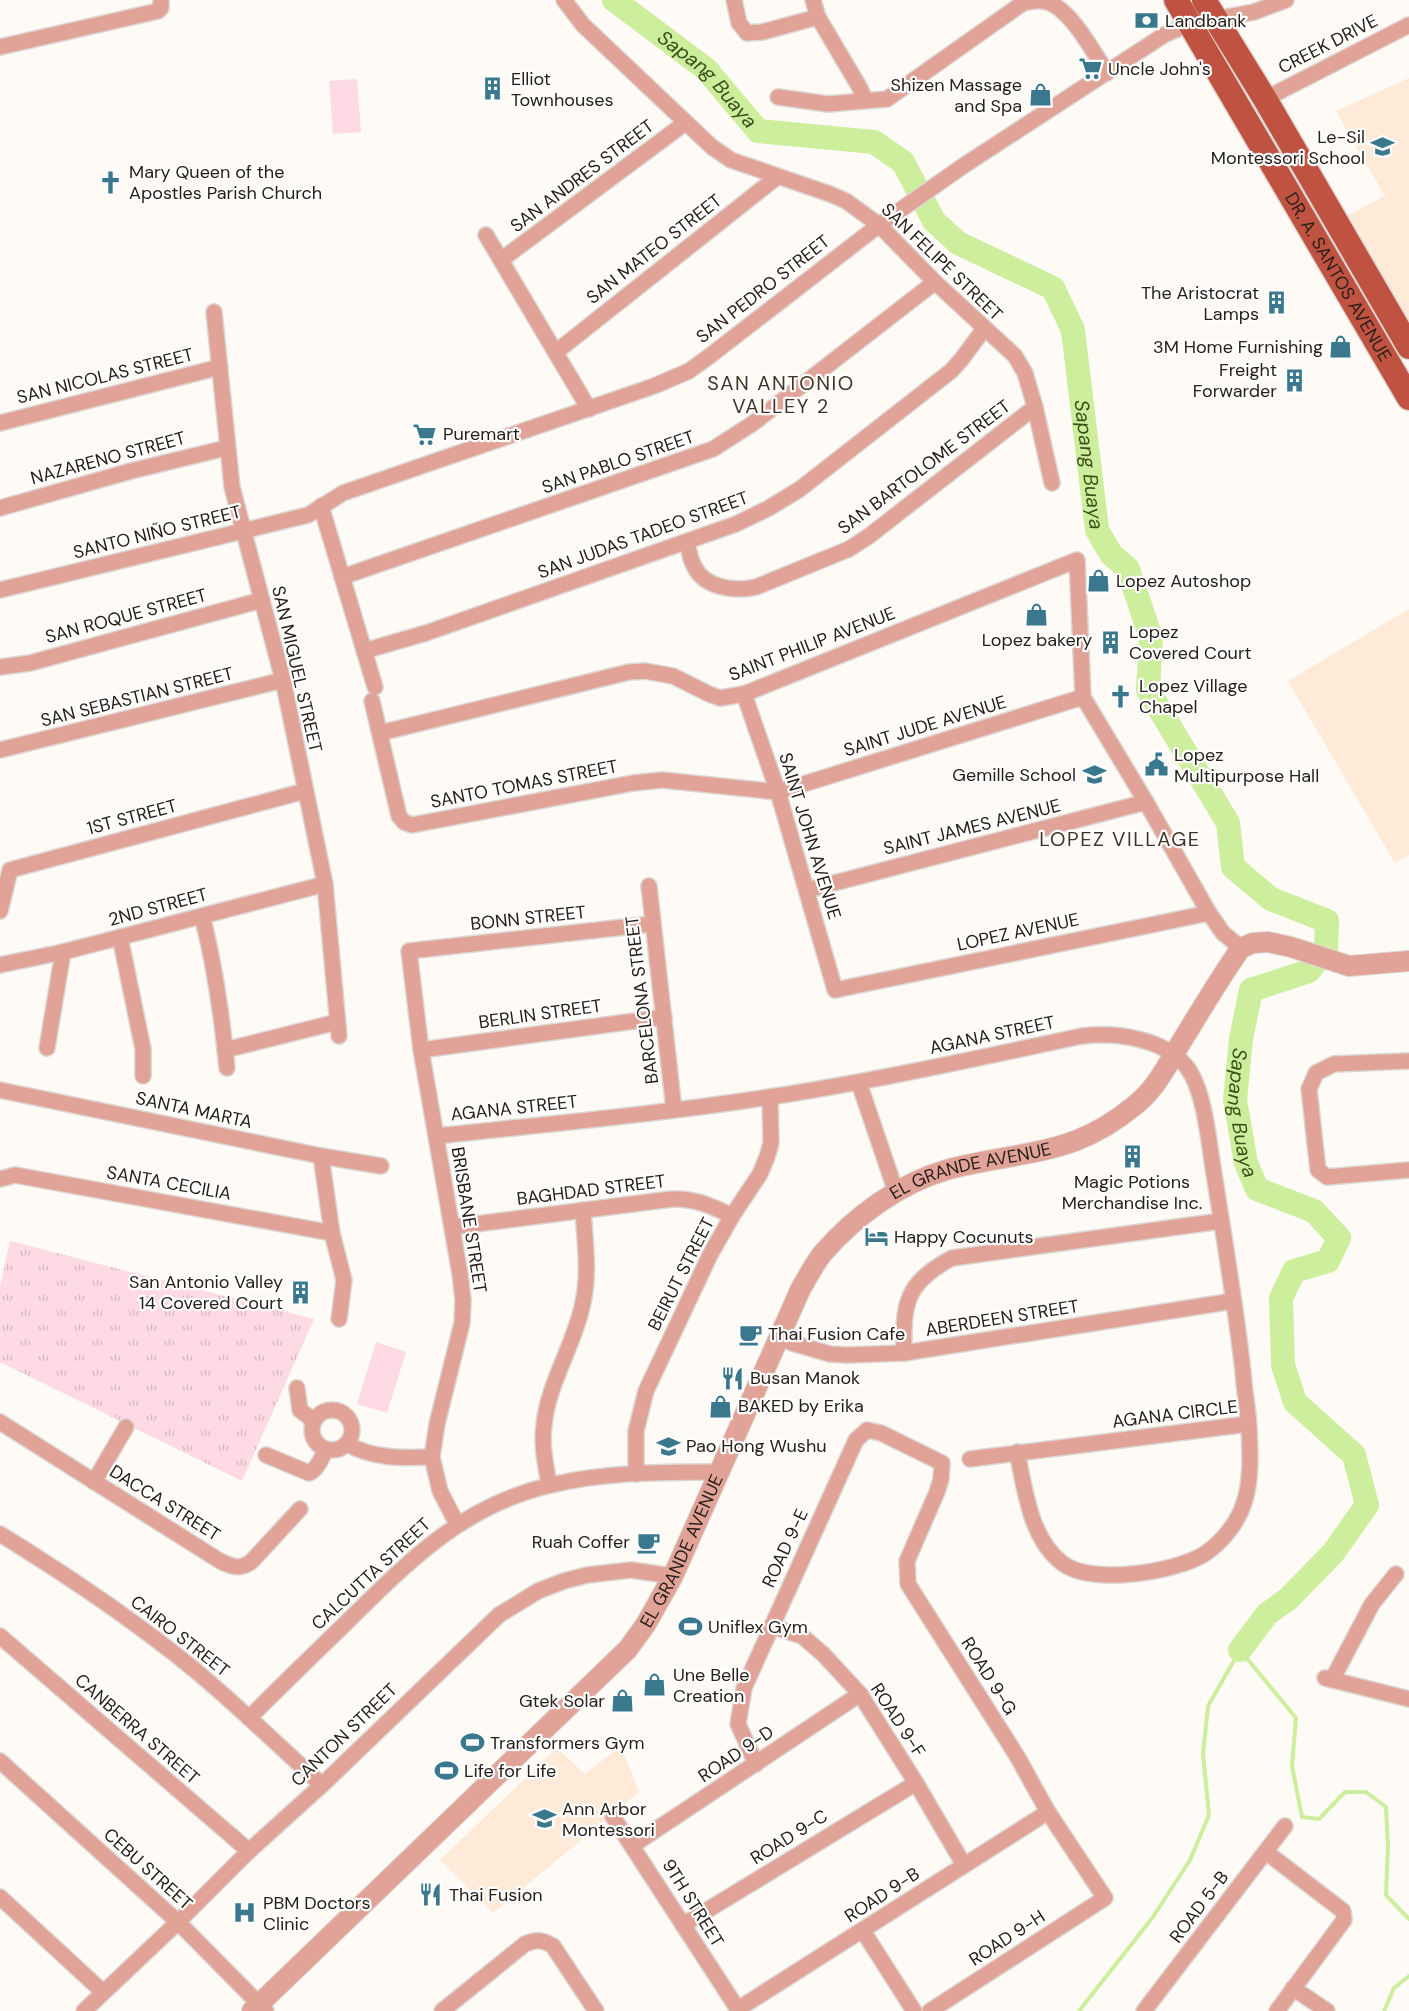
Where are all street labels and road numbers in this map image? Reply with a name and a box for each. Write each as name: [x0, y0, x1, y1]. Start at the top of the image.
street label: CREEK DRIVE: [1274, 9, 1382, 79]
street label: SAN ANDRES STREET: [505, 114, 659, 238]
street label: DR. A. SANTOS AVENUE: [1279, 188, 1397, 366]
street label: SAN MATEO STREET: [581, 189, 727, 309]
street label: SAN FELIPE STREET: [876, 198, 1008, 326]
street label: SAN PEDRO STREET: [691, 229, 835, 349]
street label: SAN NICOLAS STREET: [14, 342, 196, 410]
street label: SAN BARTOLOME STREET: [833, 394, 1015, 540]
street label: SAN PABLO STREET: [539, 425, 697, 499]
street label: NAZARENO STREET: [28, 426, 188, 490]
street label: SAN JUDAS TADEO STREET: [534, 486, 752, 584]
street label: SANTO NIÑO STREET: [71, 500, 243, 564]
street label: SAN ROQUE STREET: [43, 583, 209, 649]
street label: SAN MIGUEL STREET: [266, 583, 328, 755]
street label: SAINT PHILIP AVENUE: [725, 601, 899, 687]
street label: SAN SEBASTIAN STREET: [38, 661, 236, 733]
street label: SAINT JUDE AVENUE: [841, 690, 1009, 762]
street label: SAINT JOHN AVENUE: [773, 750, 847, 922]
street label: SANTO TOMAS STREET: [428, 754, 620, 814]
street label: SAINT JAMES AVENUE: [881, 793, 1063, 861]
street label: 1ST STREET: [84, 794, 180, 840]
street label: 2ND STREET: [106, 882, 210, 932]
street label: BONN STREET: [469, 900, 587, 936]
street label: LOPEZ AVENUE: [955, 907, 1081, 957]
street label: BARCELONA STREET: [620, 915, 664, 1085]
street label: BERLIN STREET: [477, 993, 603, 1035]
street label: AGANA STREET: [927, 1010, 1057, 1060]
street label: SANTA MARTA: [133, 1086, 255, 1134]
street label: AGANA STREET: [449, 1089, 579, 1127]
street label: EL GRANDE AVENUE: [885, 1137, 1054, 1205]
street label: BRISBANE STREET: [446, 1145, 492, 1295]
street label: SANTA CECILIA: [105, 1160, 233, 1206]
street label: BAGHDAD STREET: [515, 1169, 667, 1211]
street label: BEIRUT STREET: [642, 1213, 720, 1335]
street label: ABERDEEN STREET: [924, 1294, 1080, 1342]
street label: AGANA CIRCLE: [1111, 1394, 1239, 1434]
street label: DACCA STREET: [105, 1459, 225, 1547]
street label: EL GRANDE AVENUE: [634, 1471, 729, 1632]
street label: ROAD 9-E: [756, 1505, 814, 1591]
street label: CALCUTTA STREET: [306, 1513, 436, 1635]
street label: CAIRO STREET: [126, 1590, 234, 1682]
street label: ROAD 9-G: [956, 1633, 1022, 1719]
street label: CANBERRA STREET: [70, 1668, 204, 1790]
street label: CANTON STREET: [286, 1678, 402, 1792]
street label: ROAD 9-F: [865, 1678, 931, 1762]
street label: ROAD 9-D: [694, 1720, 778, 1788]
street label: ROAD 9-C: [746, 1804, 832, 1870]
street label: CEBU STREET: [98, 1823, 198, 1915]
street label: 9TH STREET: [657, 1855, 729, 1951]
street label: ROAD 9-B: [840, 1862, 924, 1928]
street label: ROAD 5-B: [1164, 1866, 1234, 1948]
street label: ROAD 9-H: [964, 1904, 1050, 1972]

